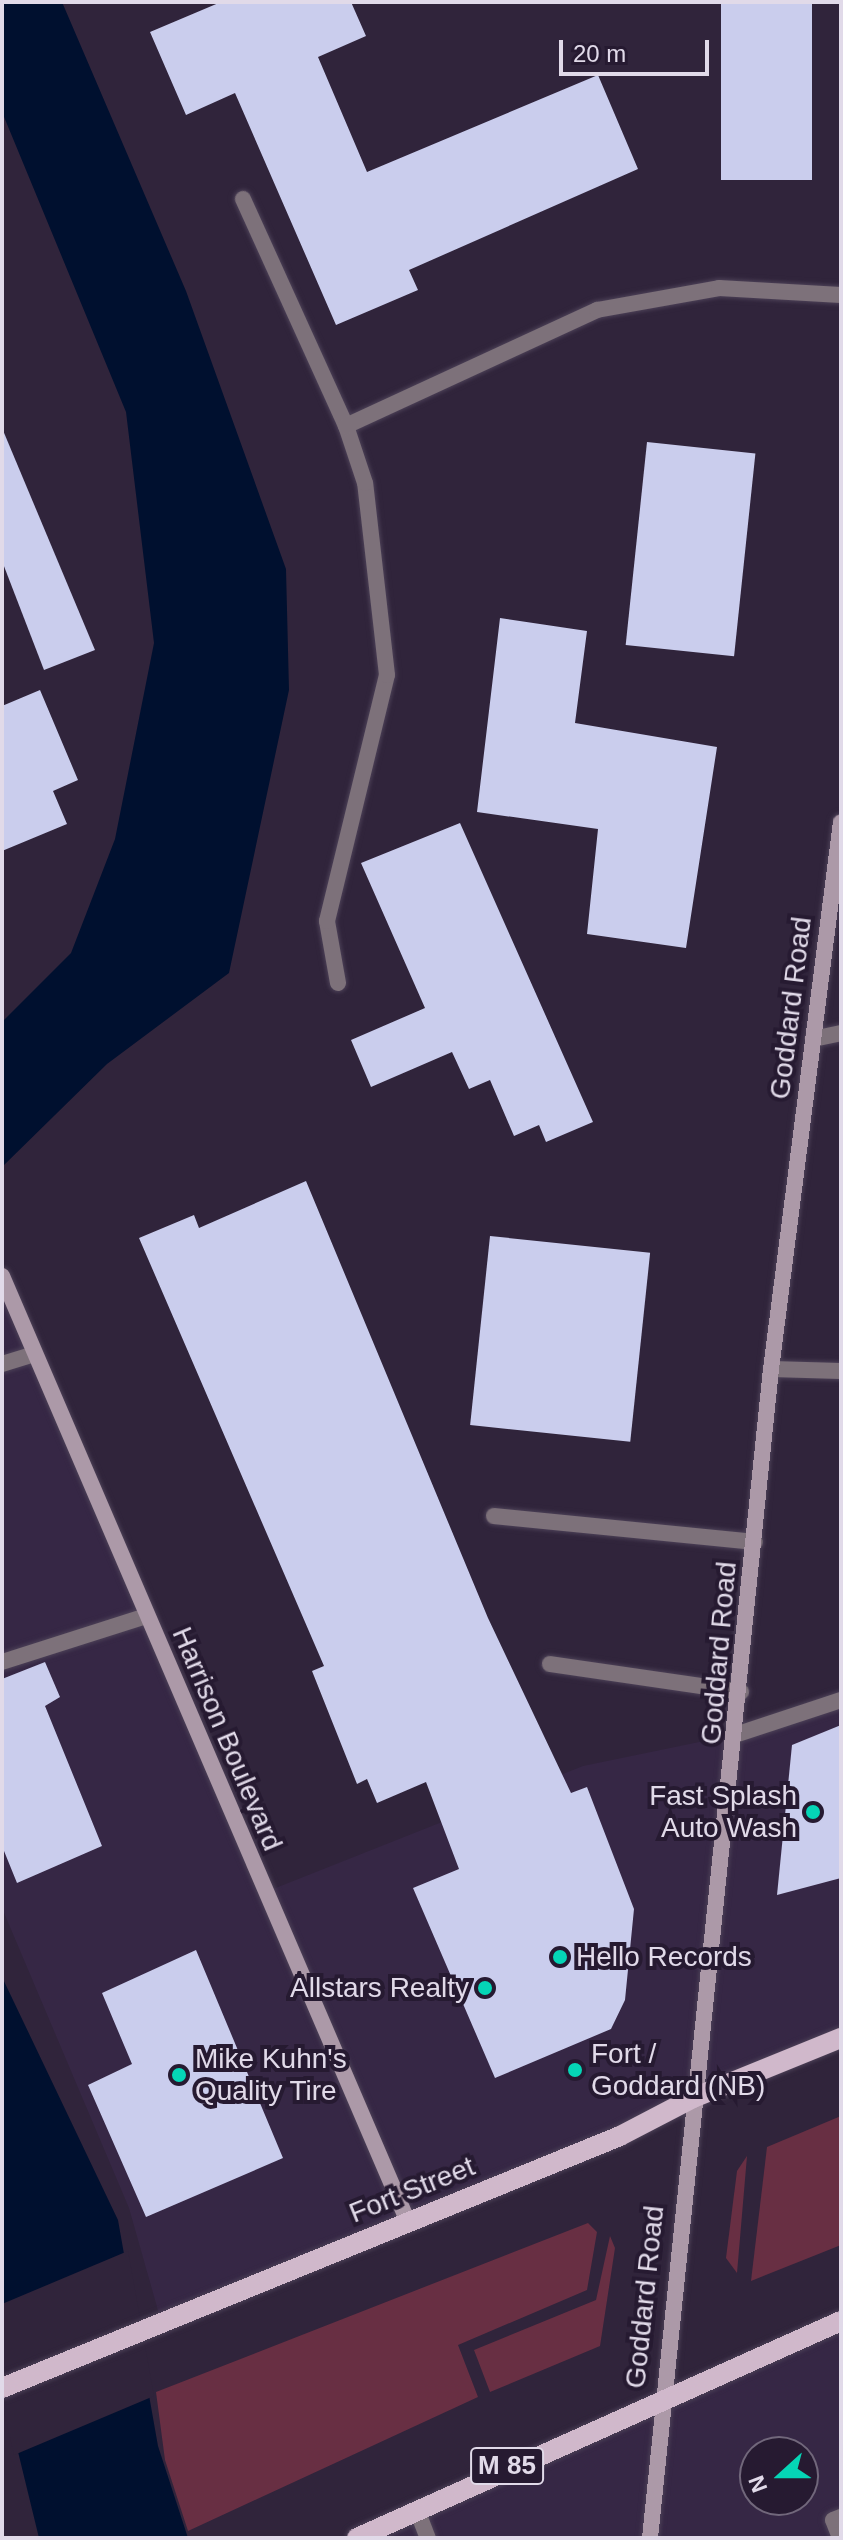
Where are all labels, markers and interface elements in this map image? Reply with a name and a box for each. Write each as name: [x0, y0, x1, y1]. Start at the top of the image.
scale bar: [563, 24, 713, 74]
text: 20 m: [573, 40, 626, 67]
street label: Goddard Road: [763, 915, 819, 1101]
street label: Goddard Road: [694, 1560, 744, 1746]
street label: Harrison Boulevard: [165, 1622, 289, 1856]
place label: Fast Splash Auto Wash: [649, 1779, 797, 1845]
marker: Fast Splash Auto Wash: [804, 1803, 822, 1821]
place label: Hello Records: [576, 1940, 752, 1974]
marker: Hello Records: [551, 1948, 569, 1966]
place label: Allstars Realty: [290, 1971, 469, 2005]
marker: Allstars Realty: [476, 1979, 494, 1997]
place label: Fort / Goddard (NB): [591, 2037, 765, 2103]
place label: Mike Kuhn's Quality Tire: [195, 2042, 347, 2108]
marker: Fort / Goddard (NB): [566, 2061, 584, 2079]
marker: Mike Kuhn's Quality Tire: [170, 2066, 188, 2084]
street label: Fort Street: [344, 2150, 480, 2230]
street label: Goddard Road: [619, 2204, 671, 2390]
north arrow: [739, 2436, 819, 2516]
road number: M 85: [469, 2444, 545, 2488]
text: N: [743, 2472, 773, 2496]

